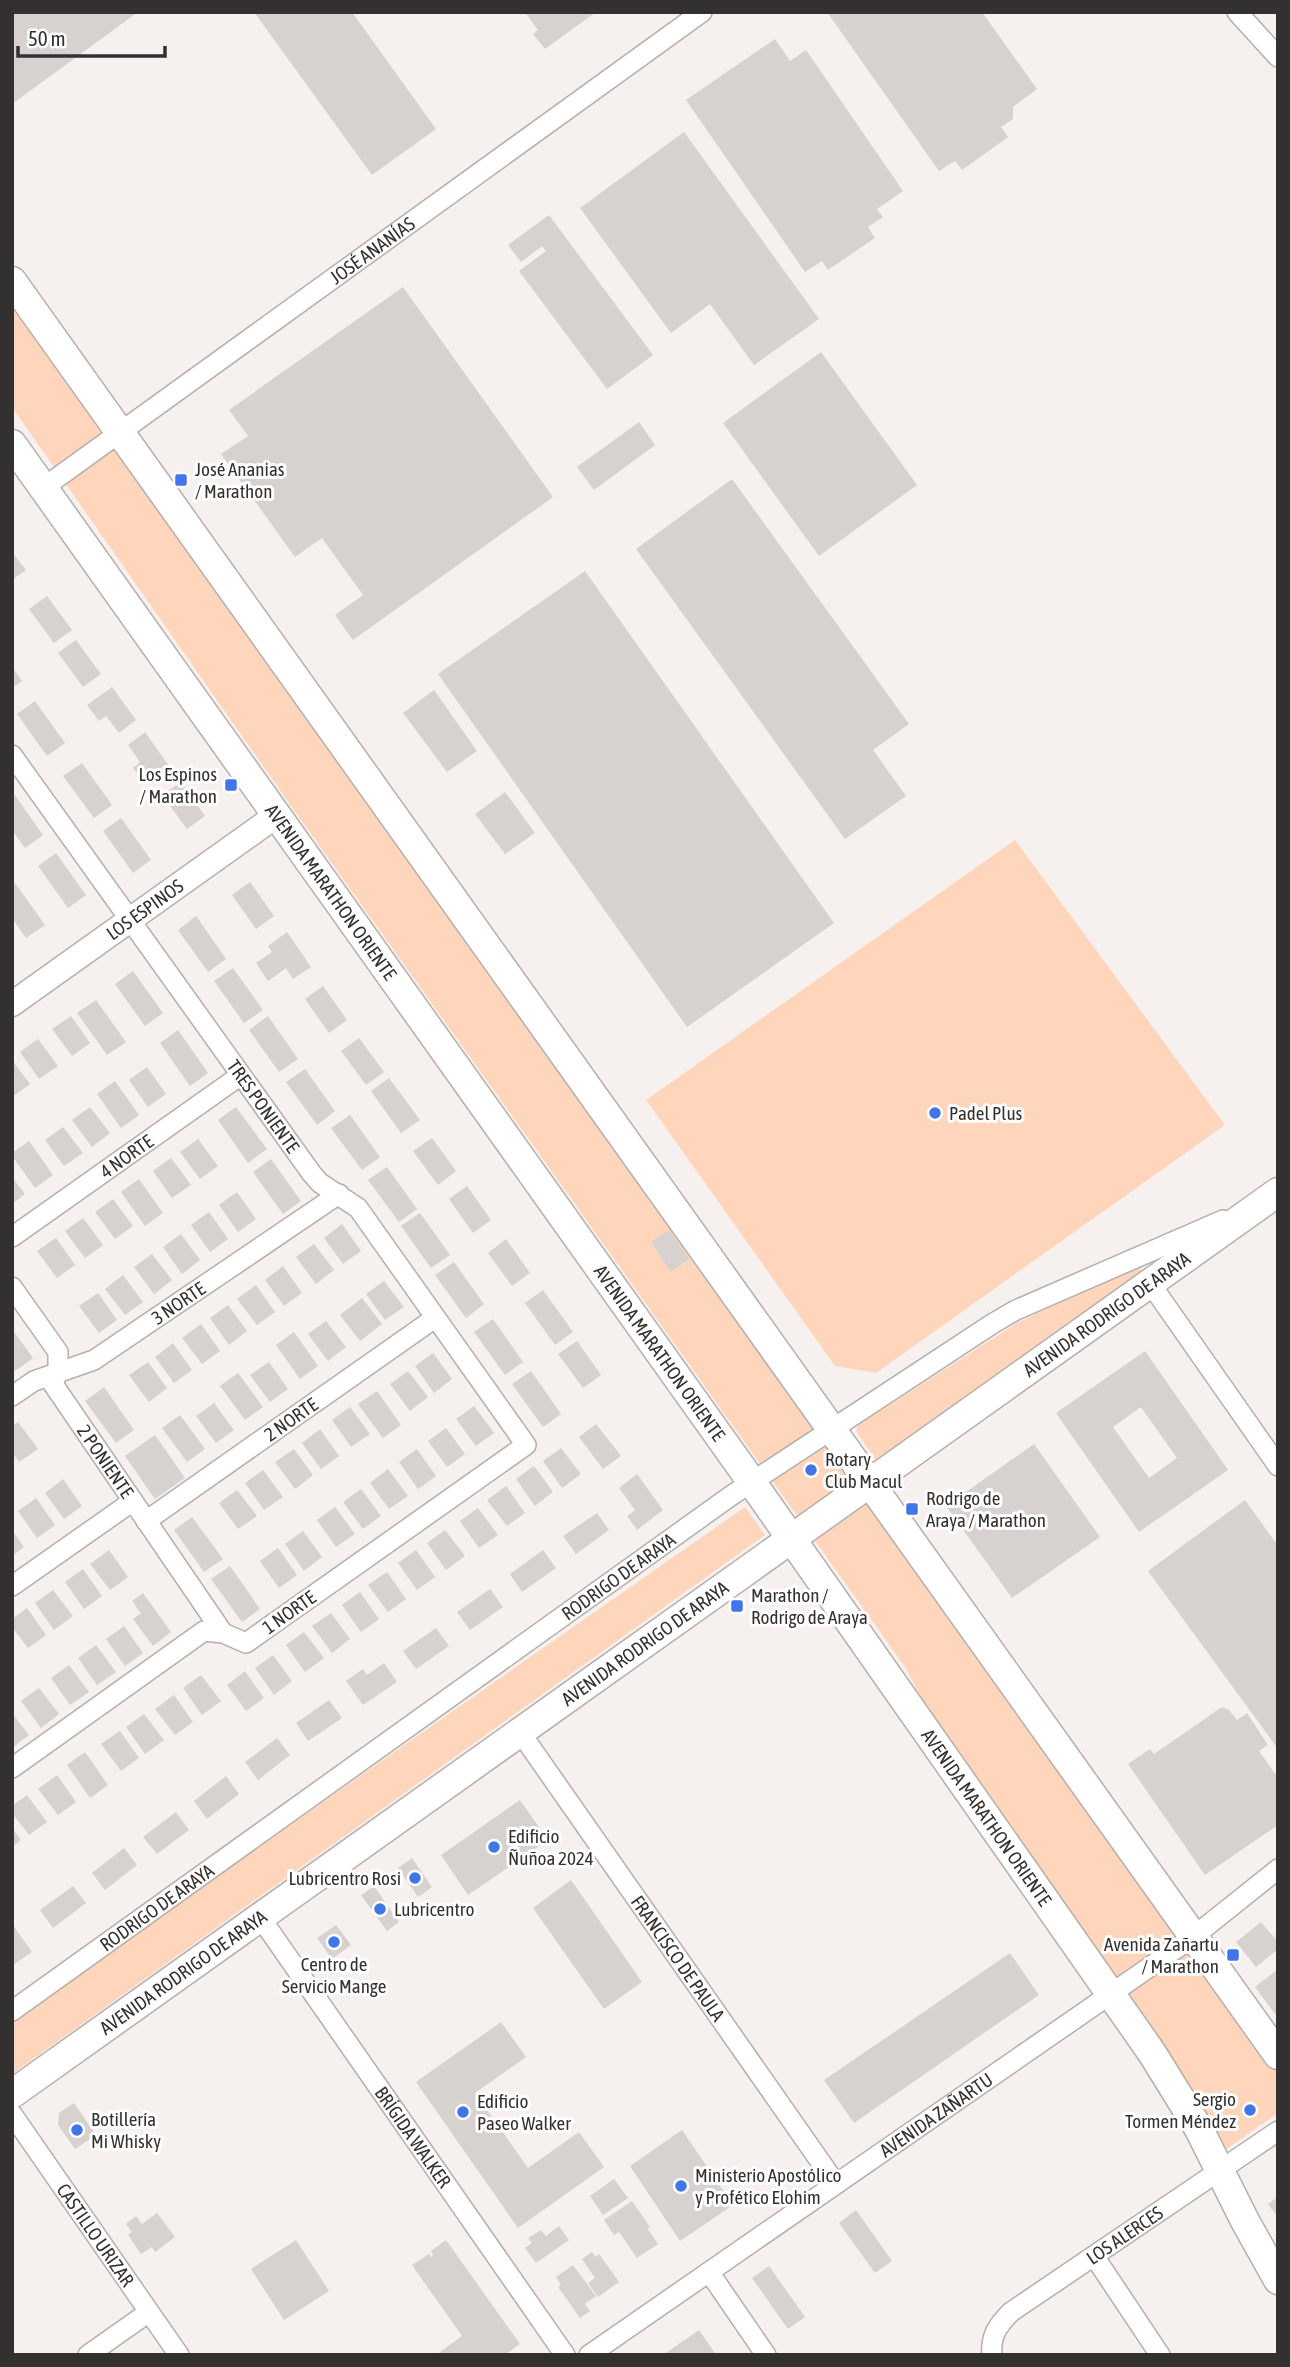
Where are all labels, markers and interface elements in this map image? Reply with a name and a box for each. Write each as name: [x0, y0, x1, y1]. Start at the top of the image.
scale bar: [18, 14, 164, 58]
text: 50 m: [28, 26, 66, 50]
street label: JOSÉ ANANÍAS: [326, 212, 419, 288]
place label: José Ananias / Marathon: [195, 458, 285, 502]
marker: José Ananias / Marathon: [173, 472, 189, 488]
place label: Los Espinos / Marathon: [138, 763, 217, 807]
marker: Los Espinos / Marathon: [223, 777, 239, 793]
street label: AVENIDA MARATHON ORIENTE: [261, 800, 401, 984]
street label: LOS ESPINOS: [102, 874, 187, 944]
street label: TRES PONIENTE: [223, 1056, 304, 1157]
place label: Padel Plus: [949, 1102, 1023, 1124]
marker: Padel Plus: [927, 1105, 943, 1121]
street label: 4 NORTE: [96, 1130, 157, 1182]
street label: AVENIDA RODRIGO DE ARAYA: [1019, 1247, 1195, 1381]
street label: AVENIDA MARATHON ORIENTE: [590, 1261, 730, 1445]
street label: 3 NORTE: [147, 1277, 209, 1329]
street label: 2 NORTE: [260, 1393, 322, 1445]
street label: 2 PONIENTE: [73, 1420, 138, 1502]
place label: Rotary Club Macul: [825, 1448, 902, 1492]
marker: Rotary Club Macul: [803, 1462, 819, 1478]
place label: Rodrigo de Araya / Marathon: [926, 1487, 1046, 1531]
marker: Rodrigo de Araya / Marathon: [904, 1501, 920, 1517]
street label: RODRIGO DE ARAYA: [557, 1528, 680, 1625]
street label: AVENIDA RODRIGO DE ARAYA: [557, 1576, 733, 1710]
place label: Marathon / Rodrigo de Araya: [751, 1584, 868, 1628]
street label: 1 NORTE: [258, 1586, 320, 1638]
marker: Marathon / Rodrigo de Araya: [729, 1598, 745, 1614]
street label: AVENIDA MARATHON ORIENTE: [917, 1725, 1056, 1910]
place label: Edificio Ñuñoa 2024: [508, 1825, 594, 1869]
marker: Edificio Ñuñoa 2024: [486, 1839, 502, 1855]
street label: RODRIGO DE ARAYA: [96, 1859, 218, 1955]
place label: Lubricentro Rosi: [289, 1867, 401, 1889]
marker: Lubricentro Rosi: [407, 1870, 423, 1886]
street label: FRANCISCO DE PAULA: [627, 1891, 730, 2026]
place label: Lubricentro: [394, 1898, 474, 1920]
marker: Lubricentro: [372, 1901, 388, 1917]
street label: AVENIDA RODRIGO DE ARAYA: [95, 1905, 271, 2039]
place label: Avenida Zañartu / Marathon: [1104, 1933, 1219, 1977]
marker: Centro de Servicio Mange: [326, 1934, 342, 1950]
marker: Avenida Zañartu / Marathon: [1225, 1947, 1241, 1963]
place label: Centro de Servicio Mange: [282, 1953, 386, 1997]
street label: AVENIDA ZAÑARTU: [875, 2068, 997, 2162]
street label: BRÍGIDA WALKER: [370, 2082, 456, 2192]
place label: Sergio Tormen Méndez: [1125, 2088, 1236, 2132]
place label: Edificio Paseo Walker: [477, 2090, 571, 2134]
marker: Sergio Tormen Méndez: [1242, 2102, 1258, 2118]
marker: Edificio Paseo Walker: [455, 2104, 471, 2120]
place label: Botillería Mi Whisky: [91, 2108, 161, 2152]
marker: Botillería Mi Whisky: [69, 2122, 85, 2138]
place label: Ministerio Apostólico y Profético Elohim: [695, 2164, 841, 2208]
marker: Ministerio Apostólico y Profético Elohim: [673, 2178, 689, 2194]
street label: CASTILLO URIZAR: [52, 2179, 139, 2291]
street label: LOS ALERCES: [1082, 2201, 1167, 2269]

